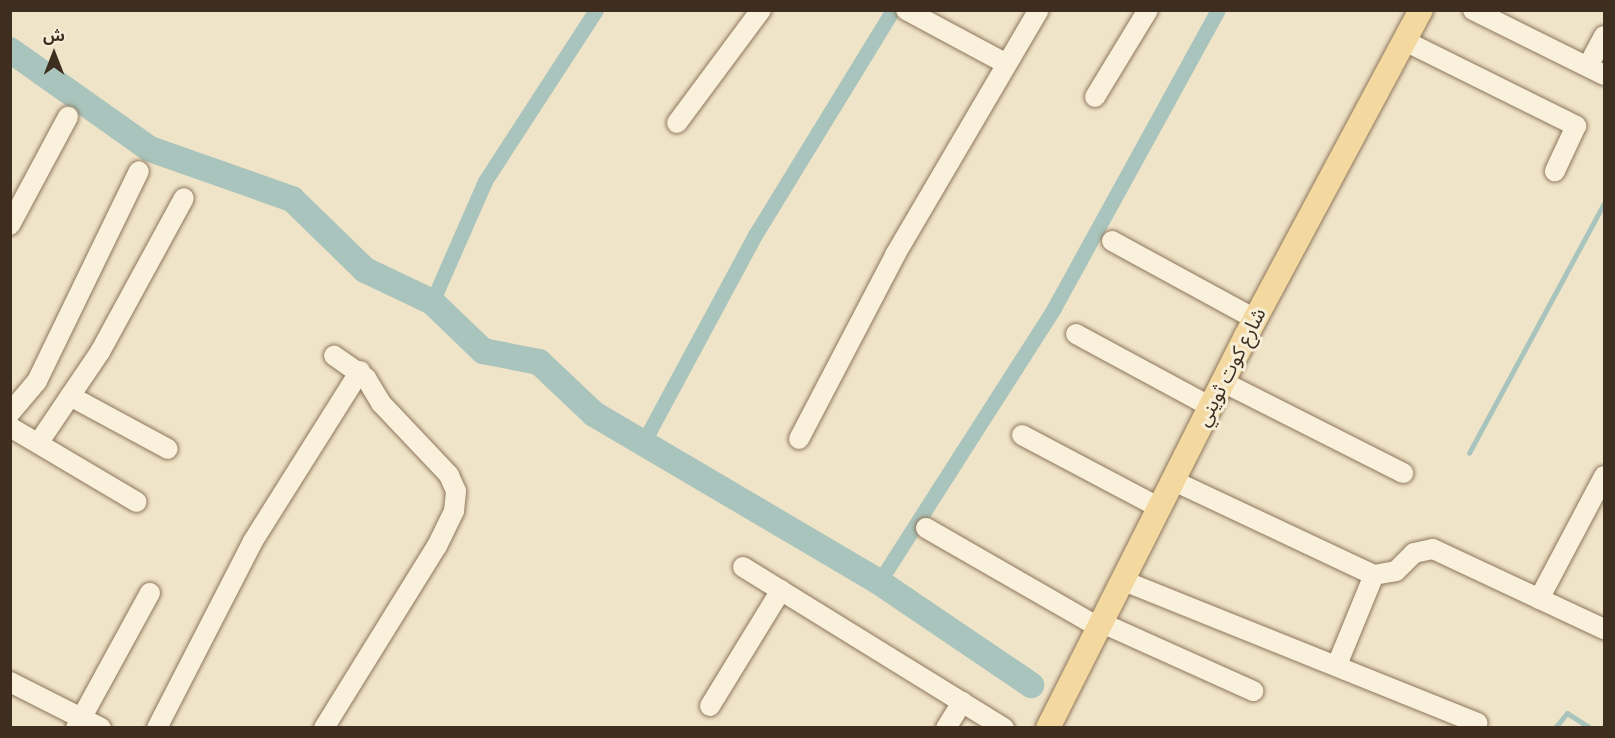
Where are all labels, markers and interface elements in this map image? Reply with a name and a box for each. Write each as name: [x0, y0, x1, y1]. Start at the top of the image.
north arrow: [24, 24, 84, 84]
text: ش: [43, 26, 65, 45]
street label: شارع كوت ثويني: [1191, 304, 1271, 430]

